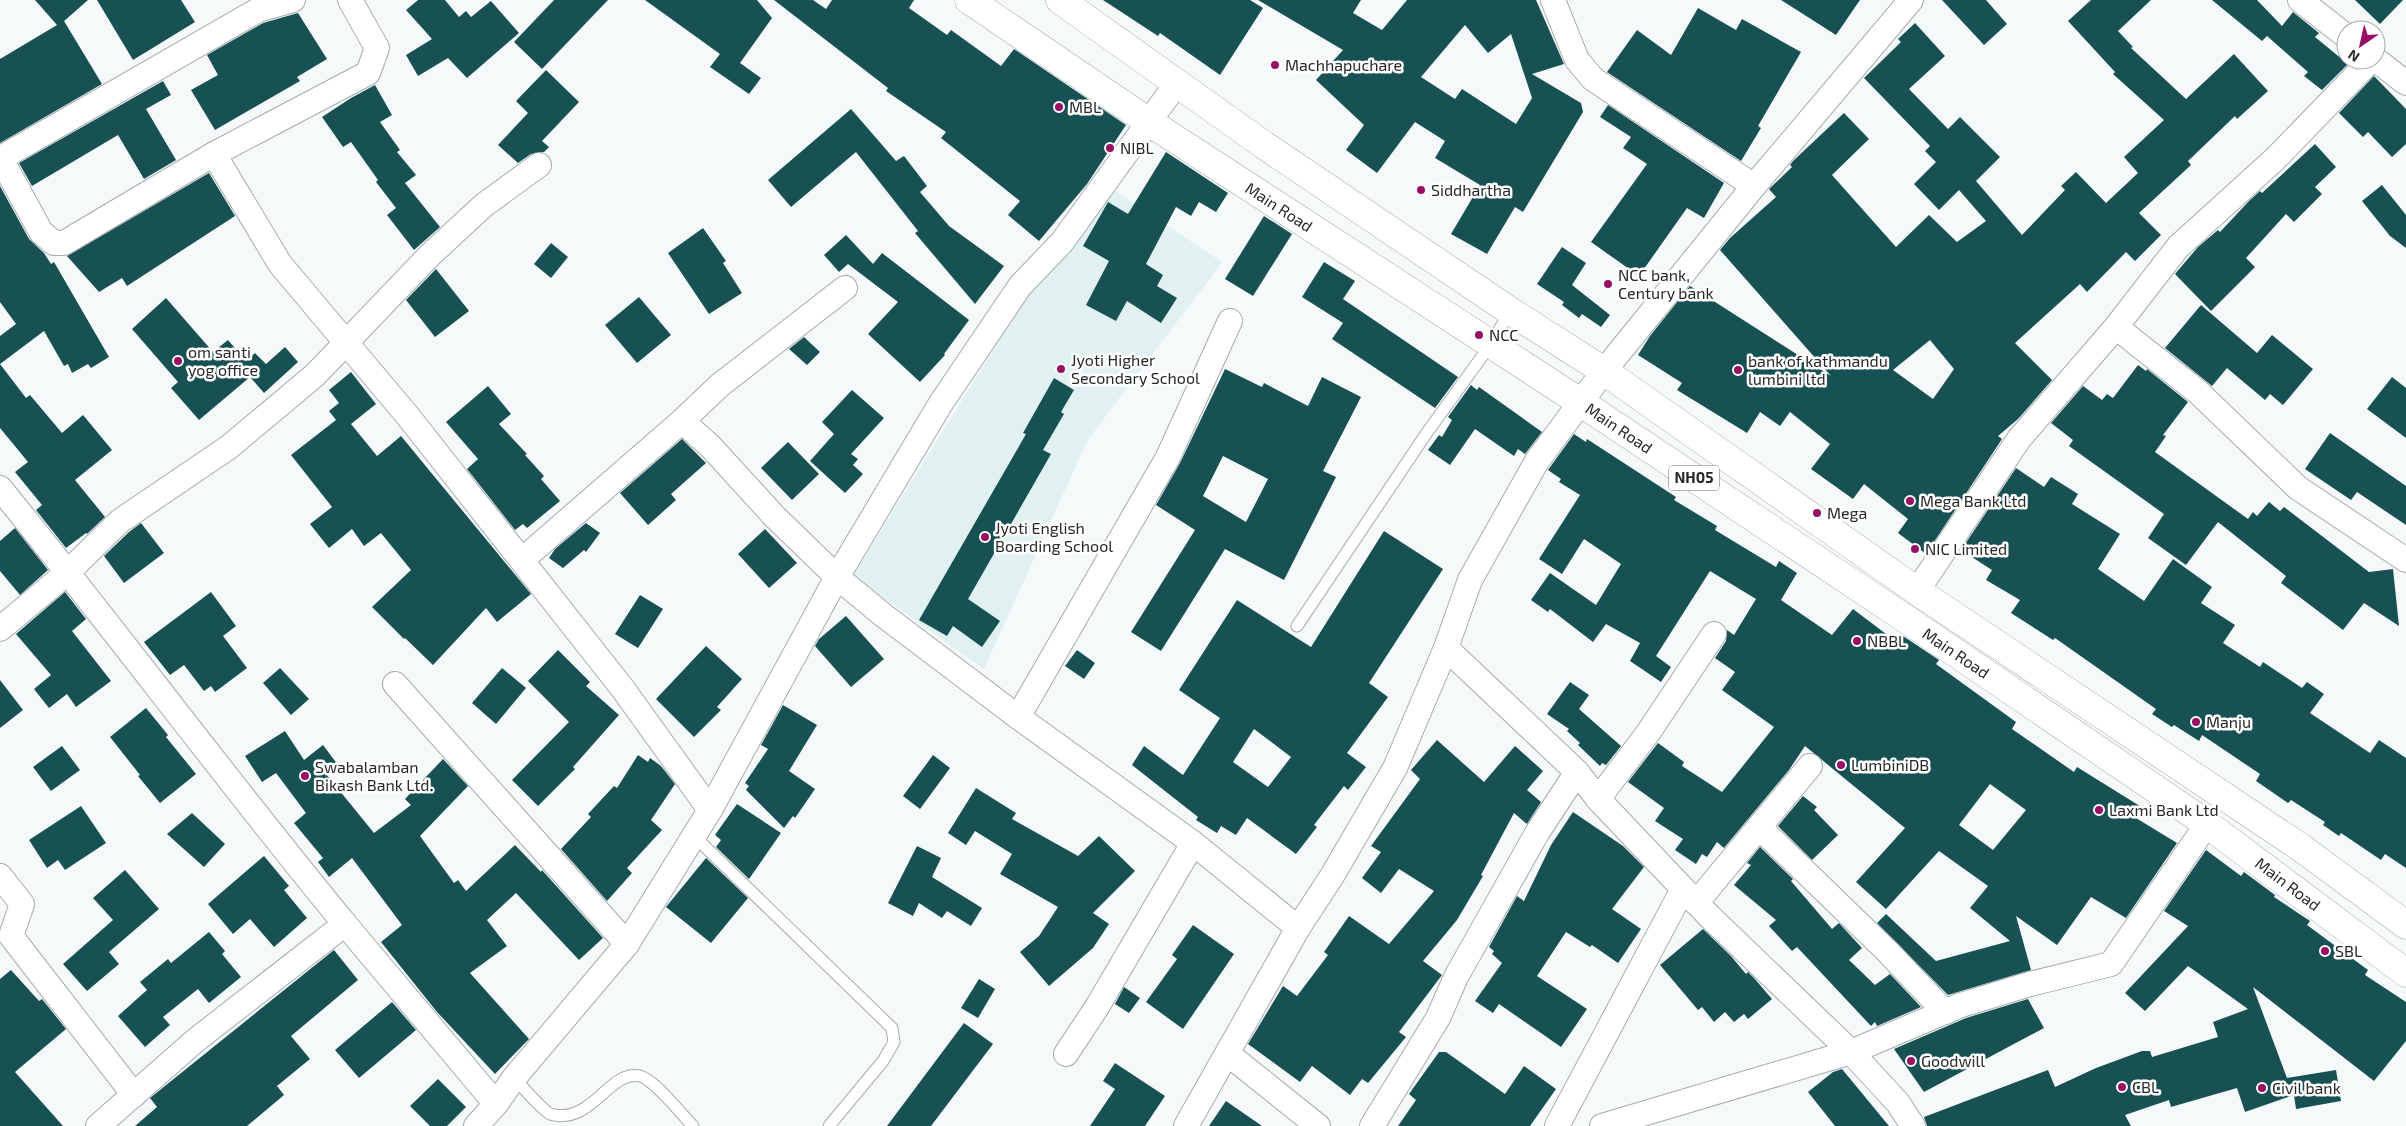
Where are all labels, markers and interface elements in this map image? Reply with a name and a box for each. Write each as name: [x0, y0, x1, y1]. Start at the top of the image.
north arrow: [2336, 20, 2386, 70]
text: N: [2345, 46, 2362, 66]
place label: Machhapuchare: [1285, 55, 1402, 74]
marker: Machhapuchare: [1269, 59, 1281, 71]
place label: MBL: [1069, 97, 1101, 116]
marker: MBL: [1053, 101, 1065, 113]
place label: NIBL: [1120, 138, 1154, 157]
marker: NIBL: [1104, 142, 1116, 154]
street label: Main Road: [1242, 178, 1317, 235]
place label: Siddhartha: [1431, 180, 1511, 199]
marker: Siddhartha: [1415, 184, 1427, 196]
place label: NCC bank, Century bank: [1618, 265, 1714, 302]
marker: NCC bank, Century bank: [1602, 278, 1614, 290]
place label: NCC: [1489, 325, 1518, 344]
marker: NCC: [1473, 329, 1485, 341]
place label: om santi yog office: [188, 342, 258, 379]
place label: Jyoti Higher Secondary School: [1071, 350, 1200, 387]
place label: bank of kathmandu lumbini ltd: [1748, 351, 1888, 388]
marker: om santi yog office: [172, 355, 184, 367]
marker: Jyoti Higher Secondary School: [1055, 363, 1067, 375]
marker: bank of kathmandu lumbini ltd: [1732, 364, 1744, 376]
street label: Main Road: [1582, 398, 1656, 457]
road number: NH05: [1669, 466, 1719, 490]
place label: Mega Bank Ltd: [1920, 491, 2026, 510]
marker: Mega Bank Ltd: [1904, 495, 1916, 507]
place label: Mega: [1827, 503, 1867, 522]
marker: Mega: [1811, 507, 1823, 519]
place label: Jyoti English Boarding School: [995, 518, 1113, 555]
marker: Jyoti English Boarding School: [979, 531, 991, 543]
place label: NIC Limited: [1925, 539, 2007, 558]
marker: NIC Limited: [1909, 543, 1921, 555]
street label: Main Road: [1919, 623, 1993, 682]
place label: NBBL: [1867, 631, 1906, 650]
marker: NBBL: [1851, 635, 1863, 647]
place label: Manju: [2206, 712, 2251, 732]
marker: Manju: [2190, 716, 2202, 728]
place label: LumbiniDB: [1851, 755, 1929, 774]
place label: Swabalamban Bikash Bank Ltd.: [315, 757, 433, 794]
marker: LumbiniDB: [1835, 759, 1847, 771]
marker: Swabalamban Bikash Bank Ltd.: [299, 770, 311, 782]
place label: Laxmi Bank Ltd: [2109, 800, 2219, 819]
marker: Laxmi Bank Ltd: [2093, 804, 2105, 816]
street label: Main Road: [2252, 853, 2325, 914]
place label: SBL: [2335, 941, 2362, 960]
marker: SBL: [2319, 945, 2331, 957]
place label: Goodwill: [1921, 1051, 1985, 1070]
marker: Goodwill: [1905, 1055, 1917, 1067]
place label: CBL: [2132, 1077, 2159, 1096]
place label: Civil bank: [2272, 1078, 2341, 1097]
marker: CBL: [2116, 1081, 2128, 1093]
marker: Civil bank: [2256, 1082, 2268, 1094]

